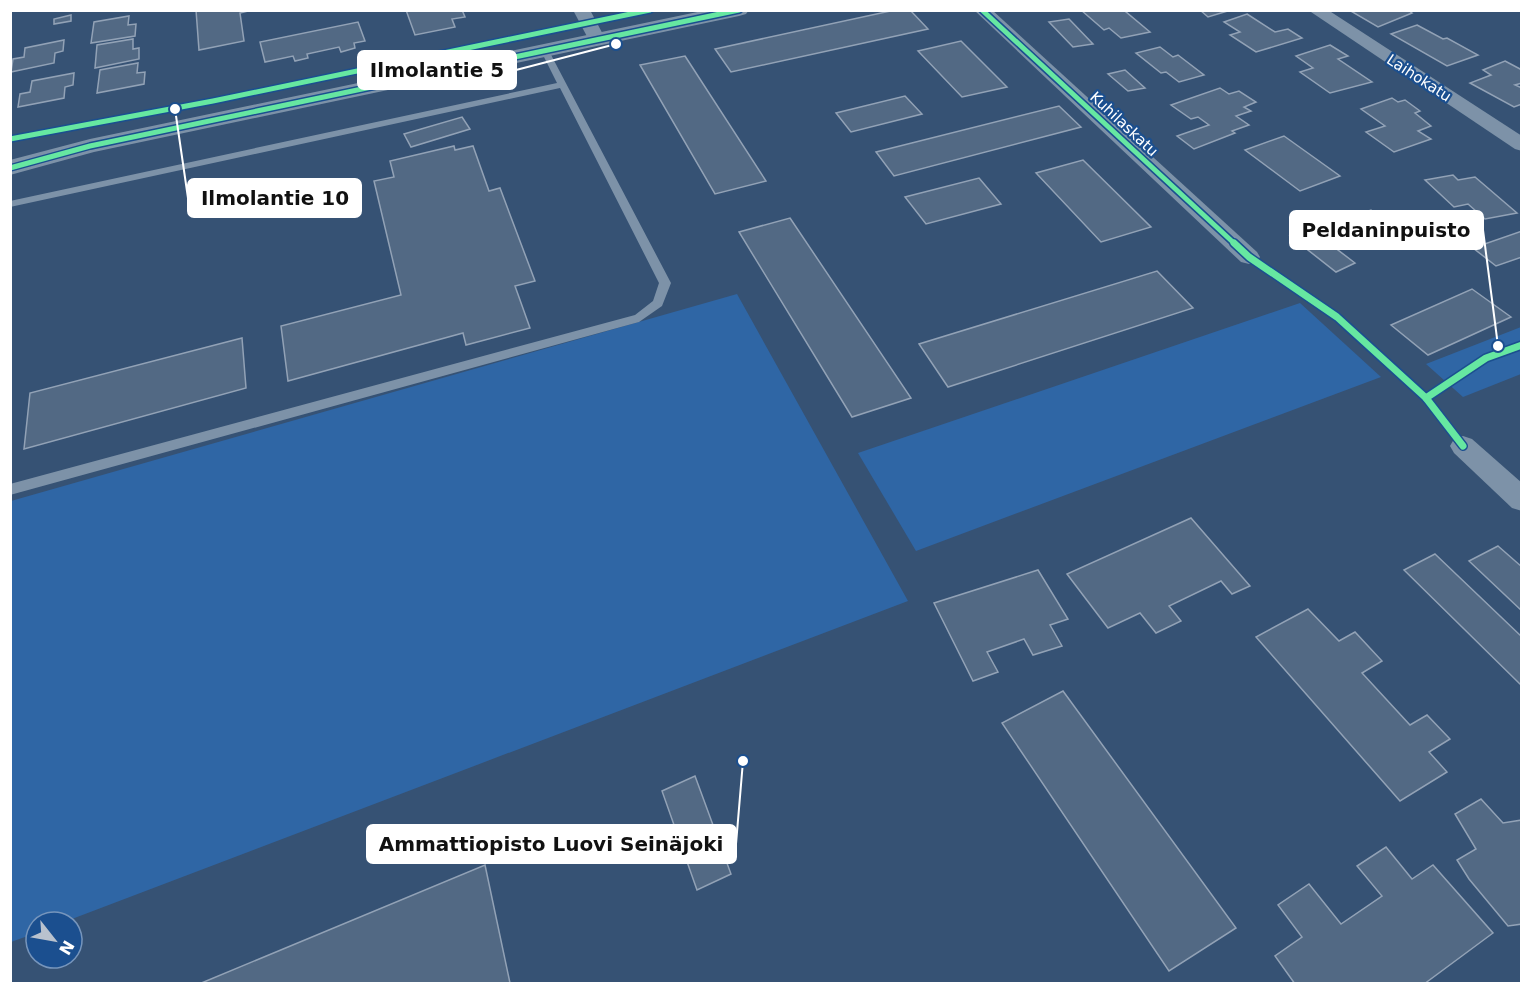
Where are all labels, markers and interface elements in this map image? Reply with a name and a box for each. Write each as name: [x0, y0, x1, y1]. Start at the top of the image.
street label: Laihokatu: [1383, 50, 1455, 106]
callout: Ilmolantie 5: [358, 51, 516, 89]
text: Ilmolantie 5: [370, 58, 504, 82]
street label: Kuhilaskatu: [1086, 88, 1162, 160]
callout: Ilmolantie 10: [188, 179, 361, 217]
text: Ilmolantie 10: [201, 186, 349, 210]
callout: Peldaninpuisto: [1290, 211, 1483, 249]
text: Peldaninpuisto: [1302, 218, 1470, 242]
callout: Ammattiopisto Luovi Seinäjoki: [367, 825, 736, 863]
text: Ammattiopisto Luovi Seinäjoki: [379, 832, 723, 856]
north arrow: [24, 910, 84, 970]
text: N: [55, 937, 78, 958]

